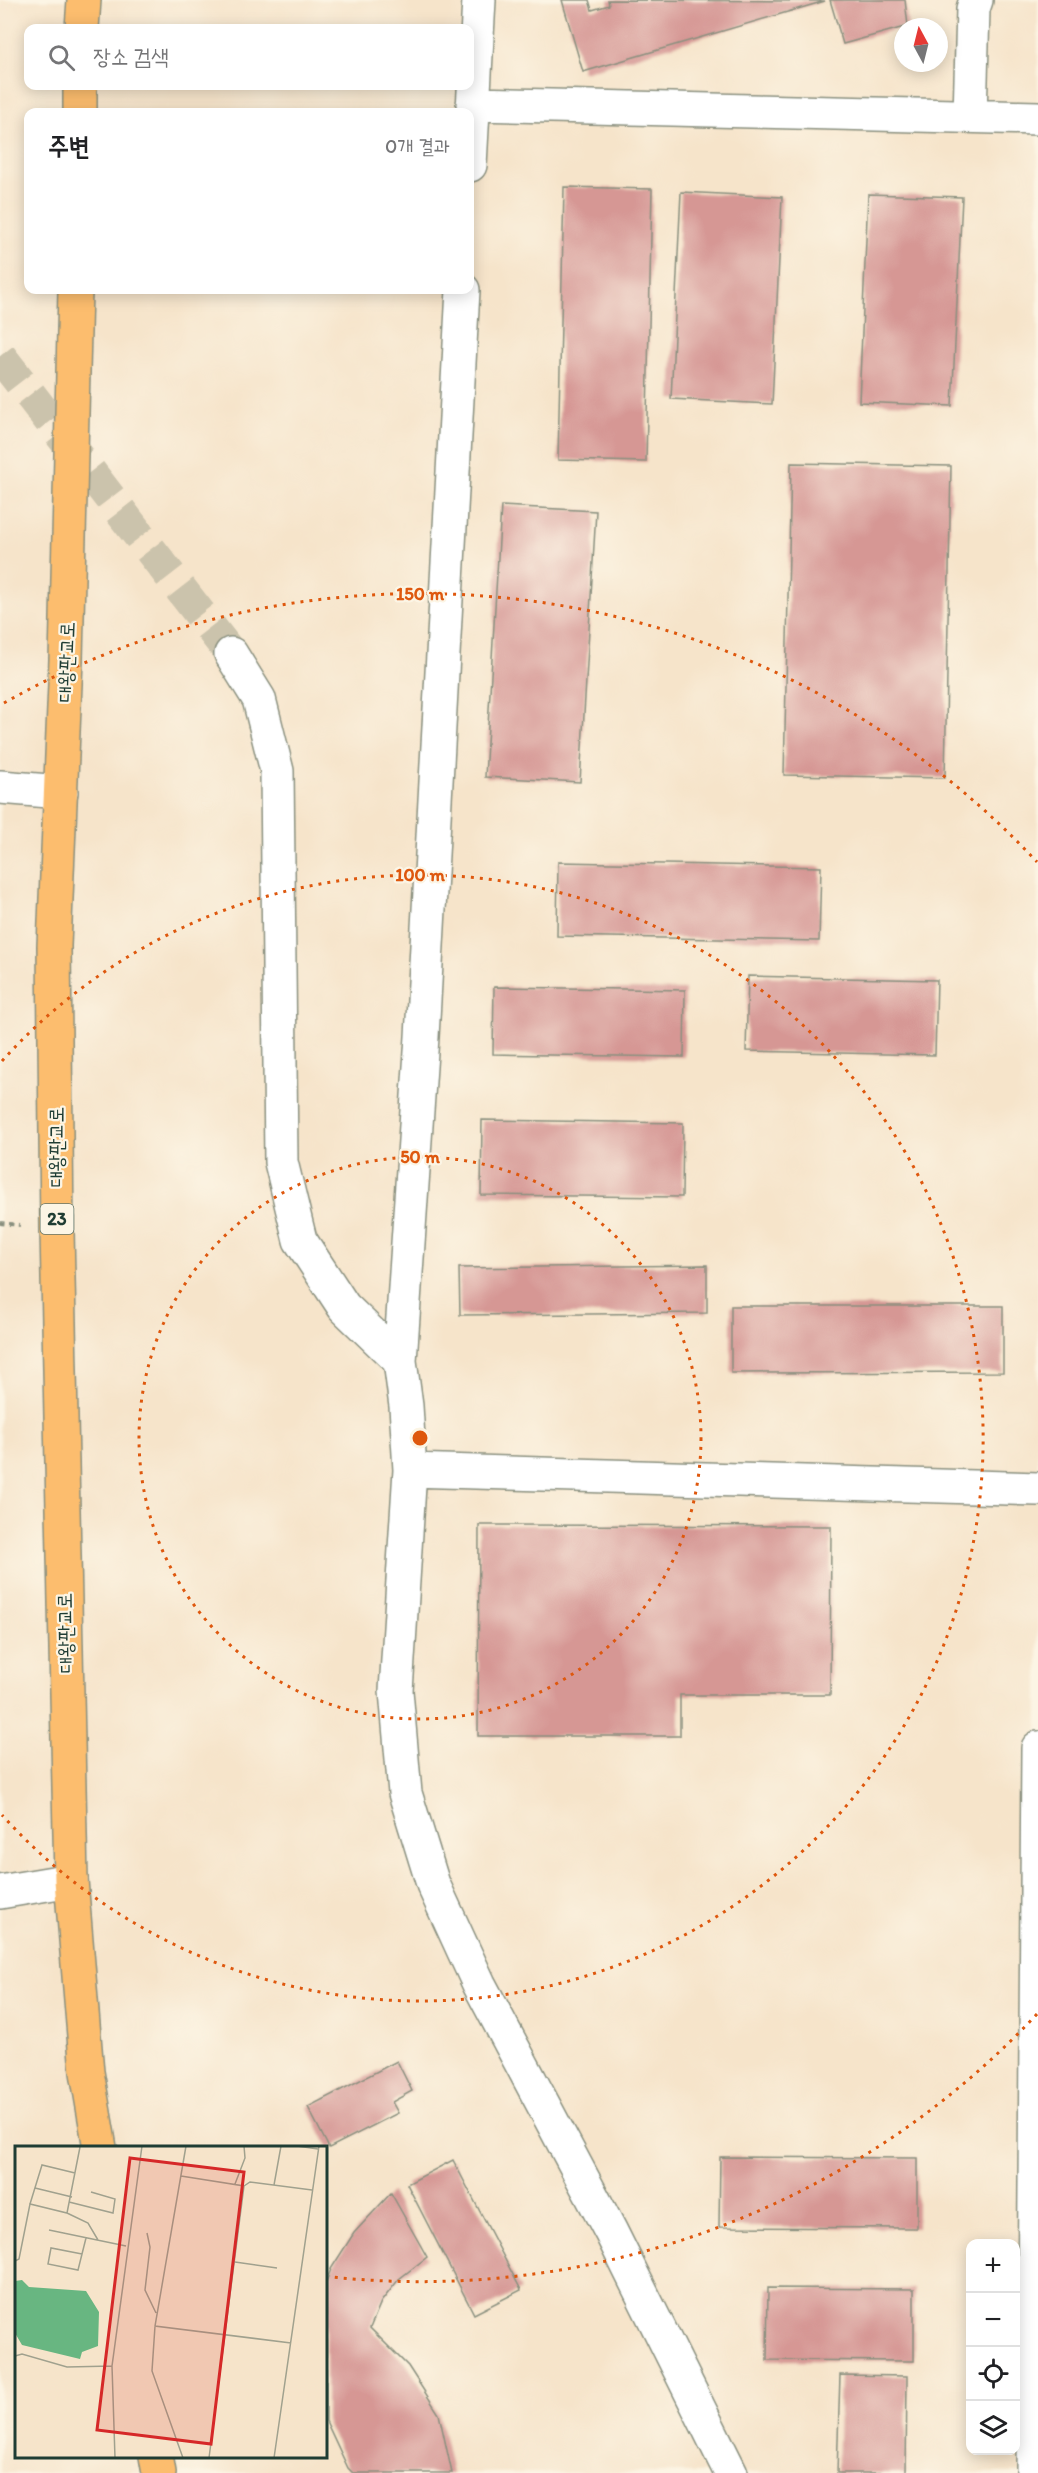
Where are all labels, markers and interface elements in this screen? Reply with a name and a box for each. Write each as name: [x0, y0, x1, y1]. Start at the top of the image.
north arrow: [894, 18, 948, 72]
search box: [24, 24, 474, 90]
icon: search: [45, 41, 78, 74]
text: 장소 검색: [93, 43, 169, 70]
text: 주변: [48, 130, 90, 162]
text: 0개 결과: [385, 134, 450, 158]
text: 150 m: [396, 583, 445, 605]
street label: 대왕판교로: [53, 621, 79, 703]
text: 100 m: [395, 864, 446, 886]
street label: 대왕판교로: [44, 1107, 68, 1187]
text: 50 m: [400, 1146, 441, 1168]
road number: 23: [40, 1204, 74, 1234]
centre of rings: [410, 1428, 430, 1448]
street label: 대왕판교로: [52, 1593, 78, 1673]
inset map: [15, 2146, 327, 2458]
map controls: [966, 2239, 1020, 2455]
button: +: [966, 2239, 1020, 2293]
button: −: [966, 2293, 1020, 2347]
button: locate: [966, 2347, 1020, 2401]
button: layers: [966, 2401, 1020, 2455]

